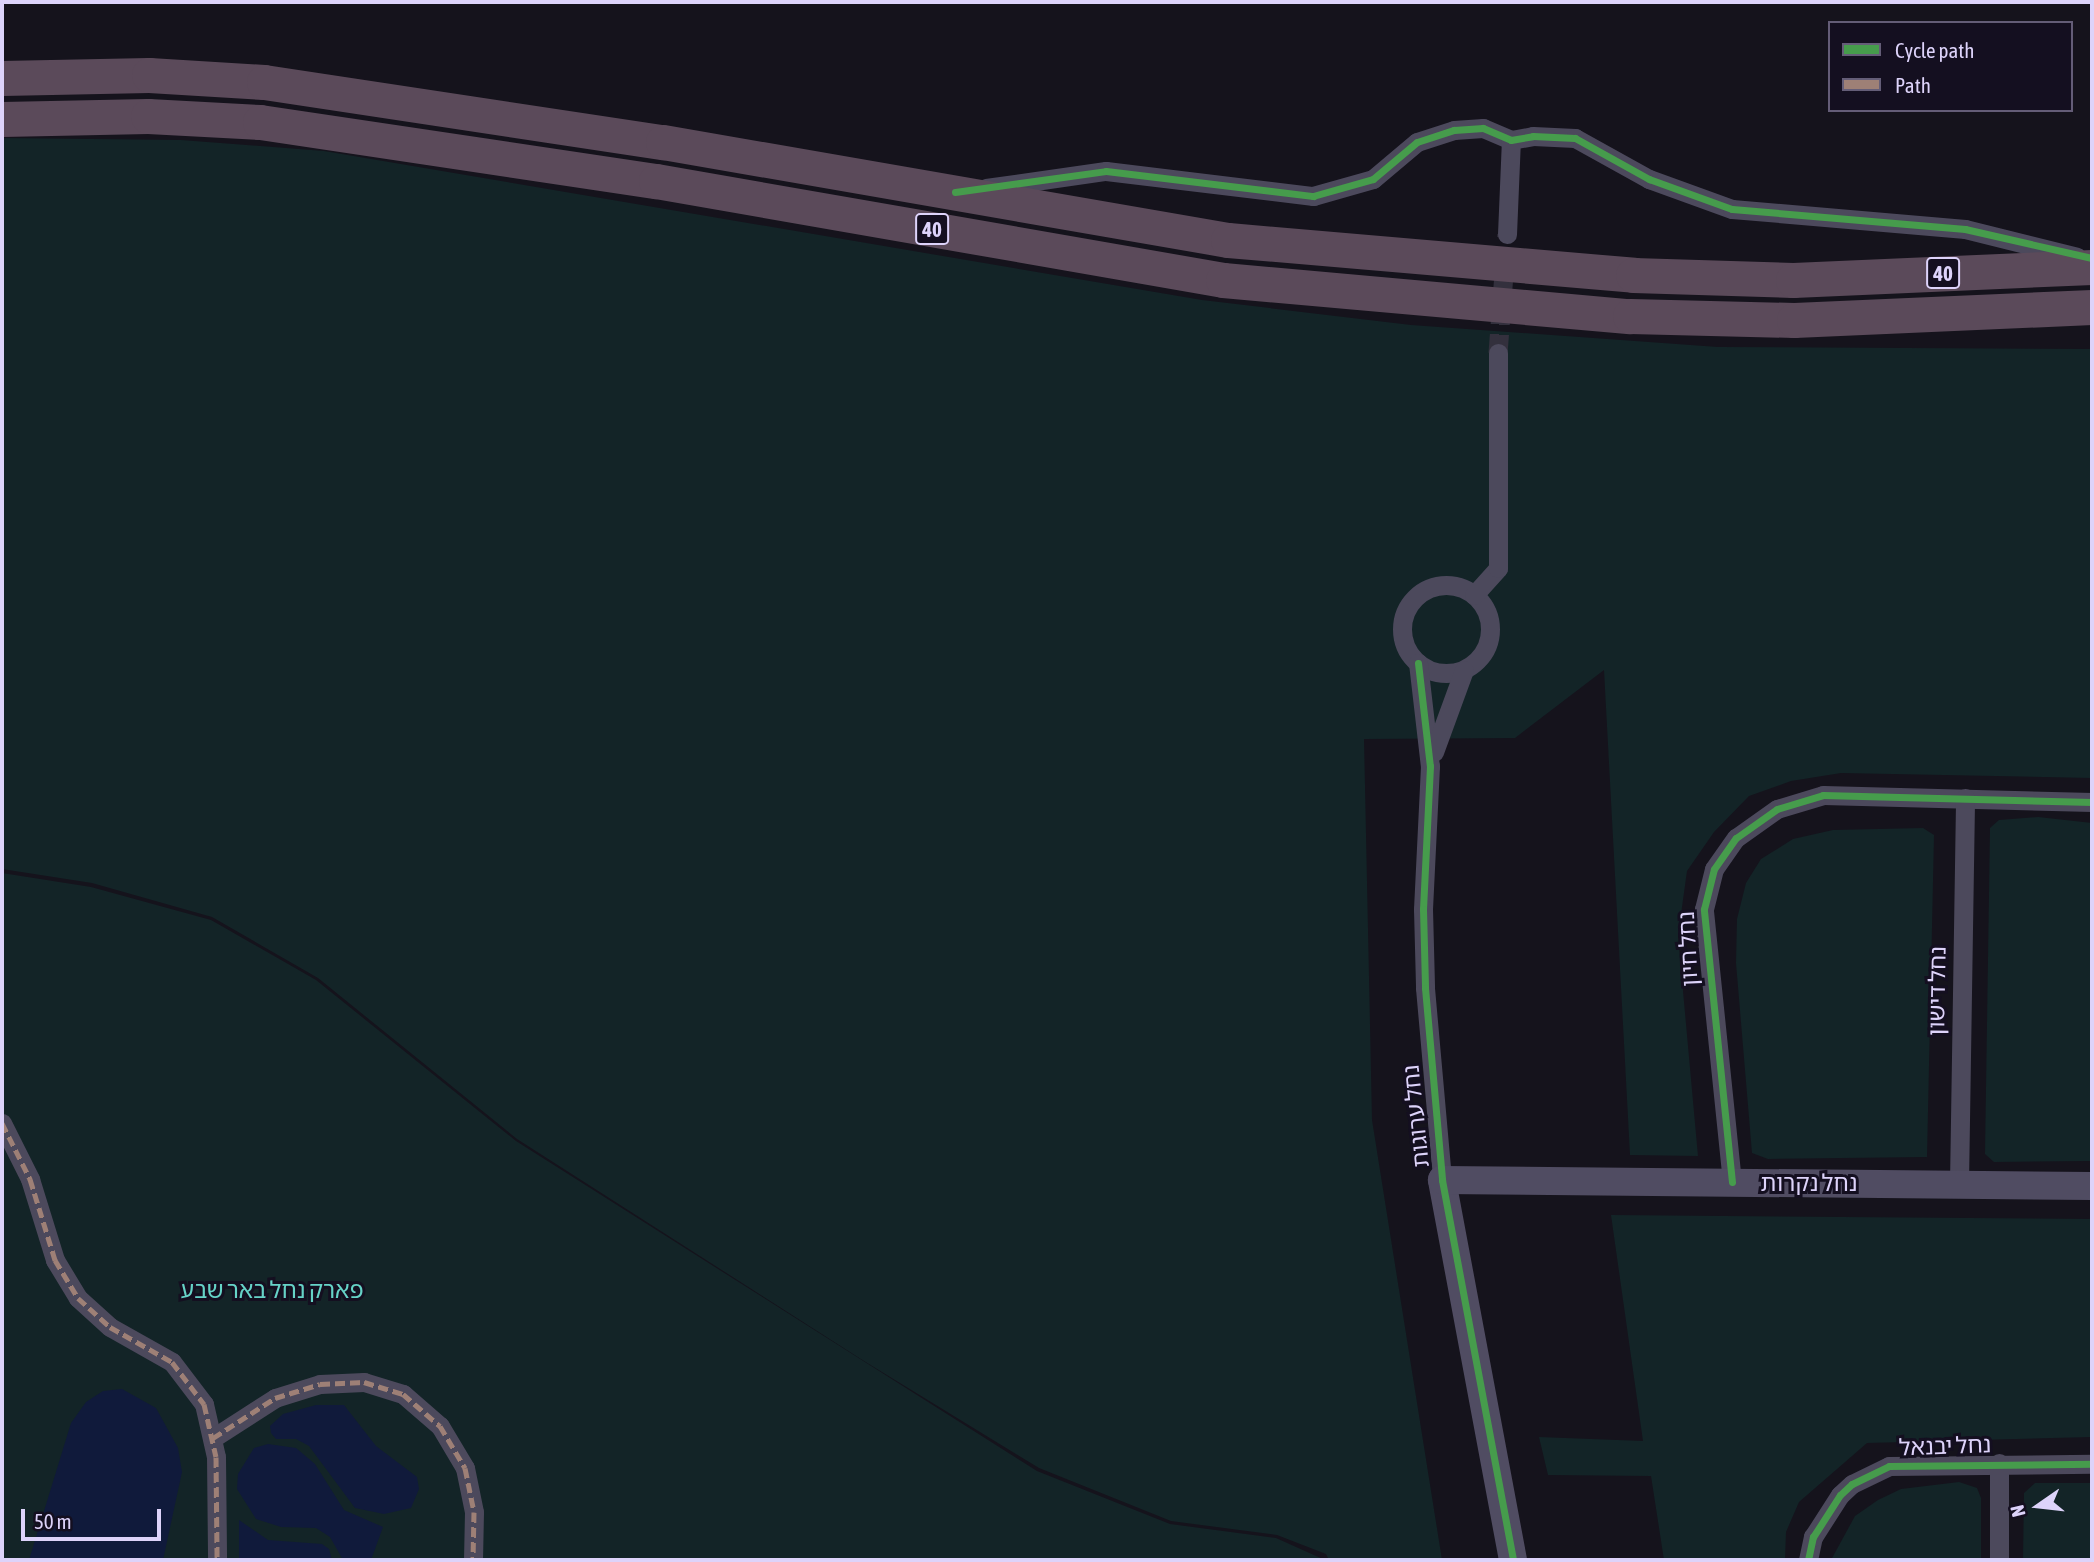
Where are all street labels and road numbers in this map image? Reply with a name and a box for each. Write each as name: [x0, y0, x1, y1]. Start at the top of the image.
road number: 40: [914, 212, 950, 246]
road number: 40: [1926, 256, 1960, 290]
street label: נחל חיון: [1672, 911, 1704, 987]
street label: נחל דישון: [1922, 946, 1952, 1036]
street label: נחל ערוגות: [1397, 1063, 1435, 1169]
street label: נחל נקרות: [1761, 1169, 1857, 1197]
street label: נחל יבנאל: [1898, 1431, 1992, 1461]

